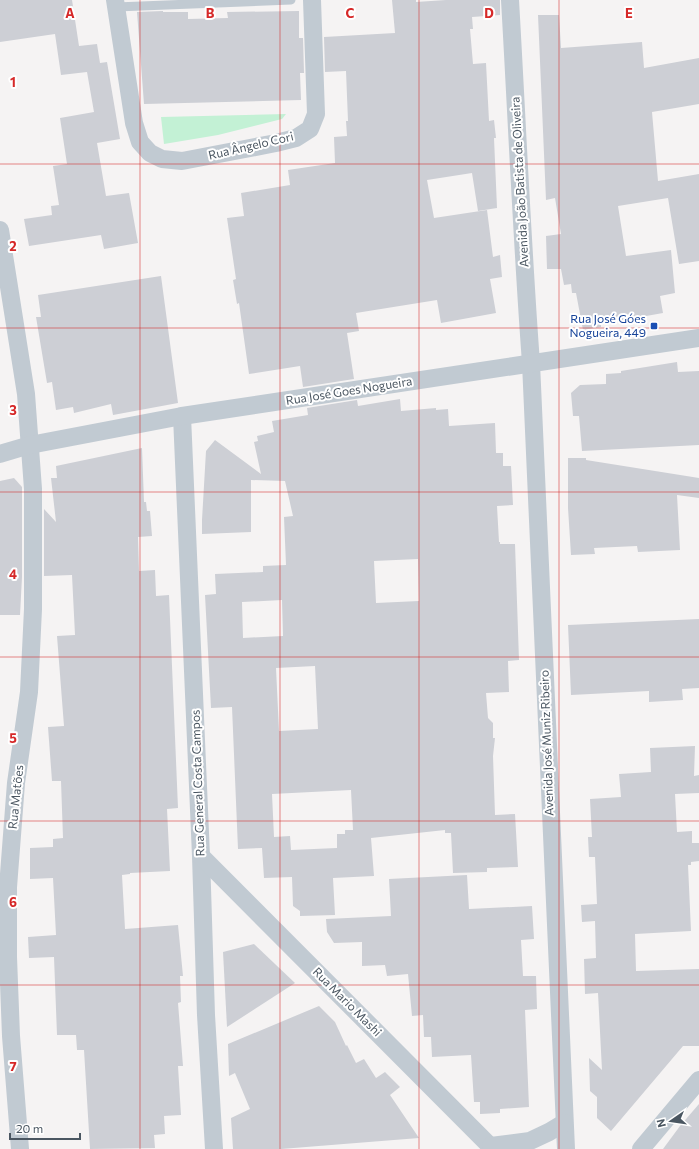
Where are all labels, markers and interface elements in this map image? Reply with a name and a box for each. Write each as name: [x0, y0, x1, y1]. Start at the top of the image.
text: A: [65, 5, 75, 21]
text: B: [206, 5, 215, 21]
text: C: [346, 5, 355, 21]
text: D: [484, 5, 494, 21]
text: E: [625, 5, 633, 21]
text: 1: [10, 74, 16, 90]
street label: Avenida João Batista de Oliveira: [508, 96, 531, 268]
street label: Rua Ângelo Cori: [207, 128, 295, 162]
text: 2: [9, 238, 17, 254]
place label: Rua José Góes Nogueira, 449: [569, 311, 646, 339]
marker: Rua José Góes Nogueira, 449: [649, 321, 659, 331]
street label: Rua José Goes Nogueira: [285, 373, 413, 408]
text: 3: [9, 402, 17, 418]
text: 4: [9, 566, 17, 582]
street label: Avenida José Muniz Ribeiro: [536, 670, 557, 816]
street label: Rua General Costa Campos: [187, 710, 207, 857]
text: 5: [9, 730, 17, 746]
street label: Rua Matões: [5, 764, 25, 830]
text: 6: [9, 894, 17, 910]
street label: Rua Mario Mashi: [310, 964, 385, 1039]
text: 7: [9, 1058, 17, 1074]
north arrow: [651, 1101, 691, 1141]
scale bar: [10, 1115, 80, 1141]
text: N: [654, 1118, 668, 1129]
text: 20 m: [16, 1121, 43, 1135]

